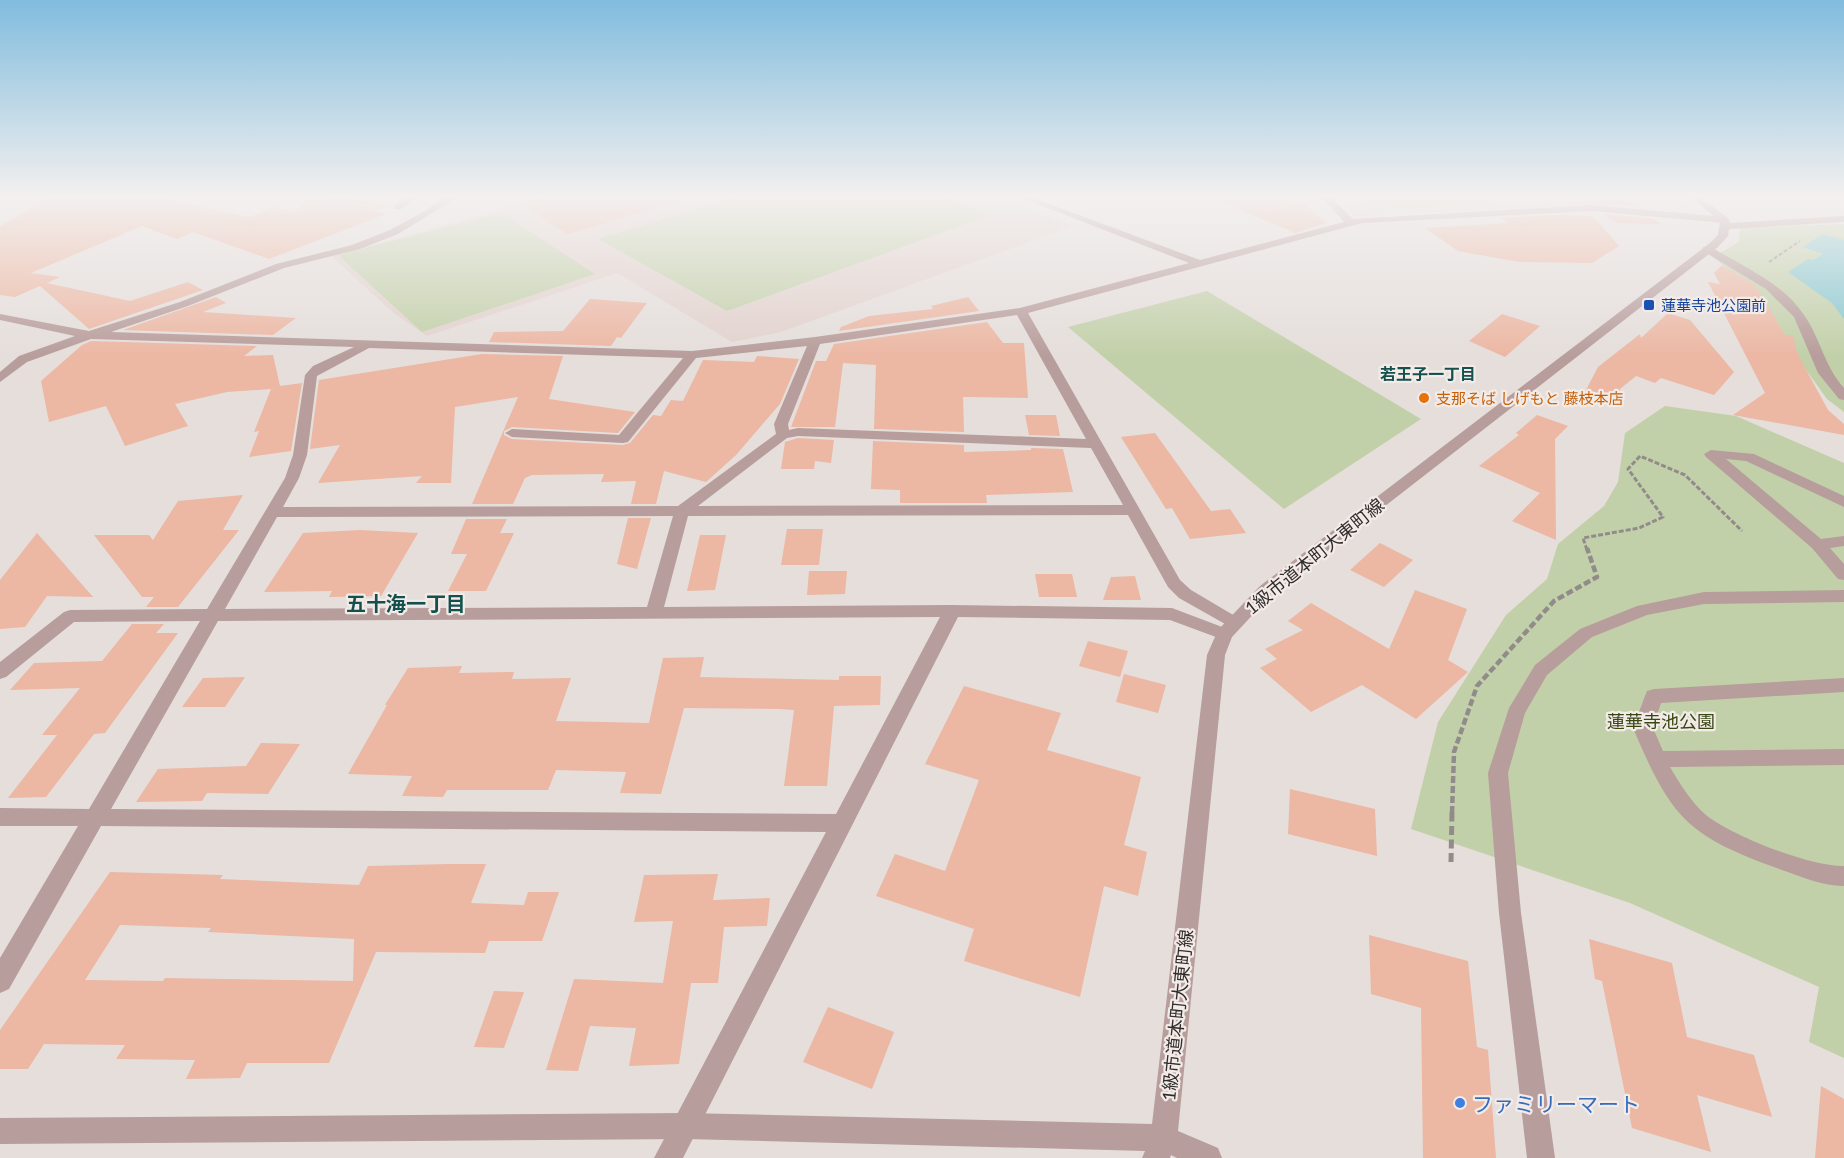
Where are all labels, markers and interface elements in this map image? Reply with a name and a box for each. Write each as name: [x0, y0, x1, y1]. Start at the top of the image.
place label: 蓮華寺池公園前: [1661, 296, 1766, 314]
marker: 蓮華寺池公園前: [1642, 298, 1656, 312]
district label: 若王子一丁目: [1380, 364, 1476, 383]
place label: 支那そば しげもと 藤枝本店: [1436, 389, 1623, 407]
marker: 支那そば しげもと 藤枝本店: [1417, 391, 1431, 405]
street label: 1級市道本町大東町線: [1240, 493, 1388, 619]
district label: 五十海一丁目: [346, 591, 466, 615]
park label: 蓮華寺池公園: [1607, 710, 1715, 732]
street label: 1級市道本町大東町線: [1157, 928, 1197, 1102]
place label: ファミリーマート: [1472, 1091, 1640, 1116]
marker: ファミリーマート: [1453, 1096, 1467, 1110]

